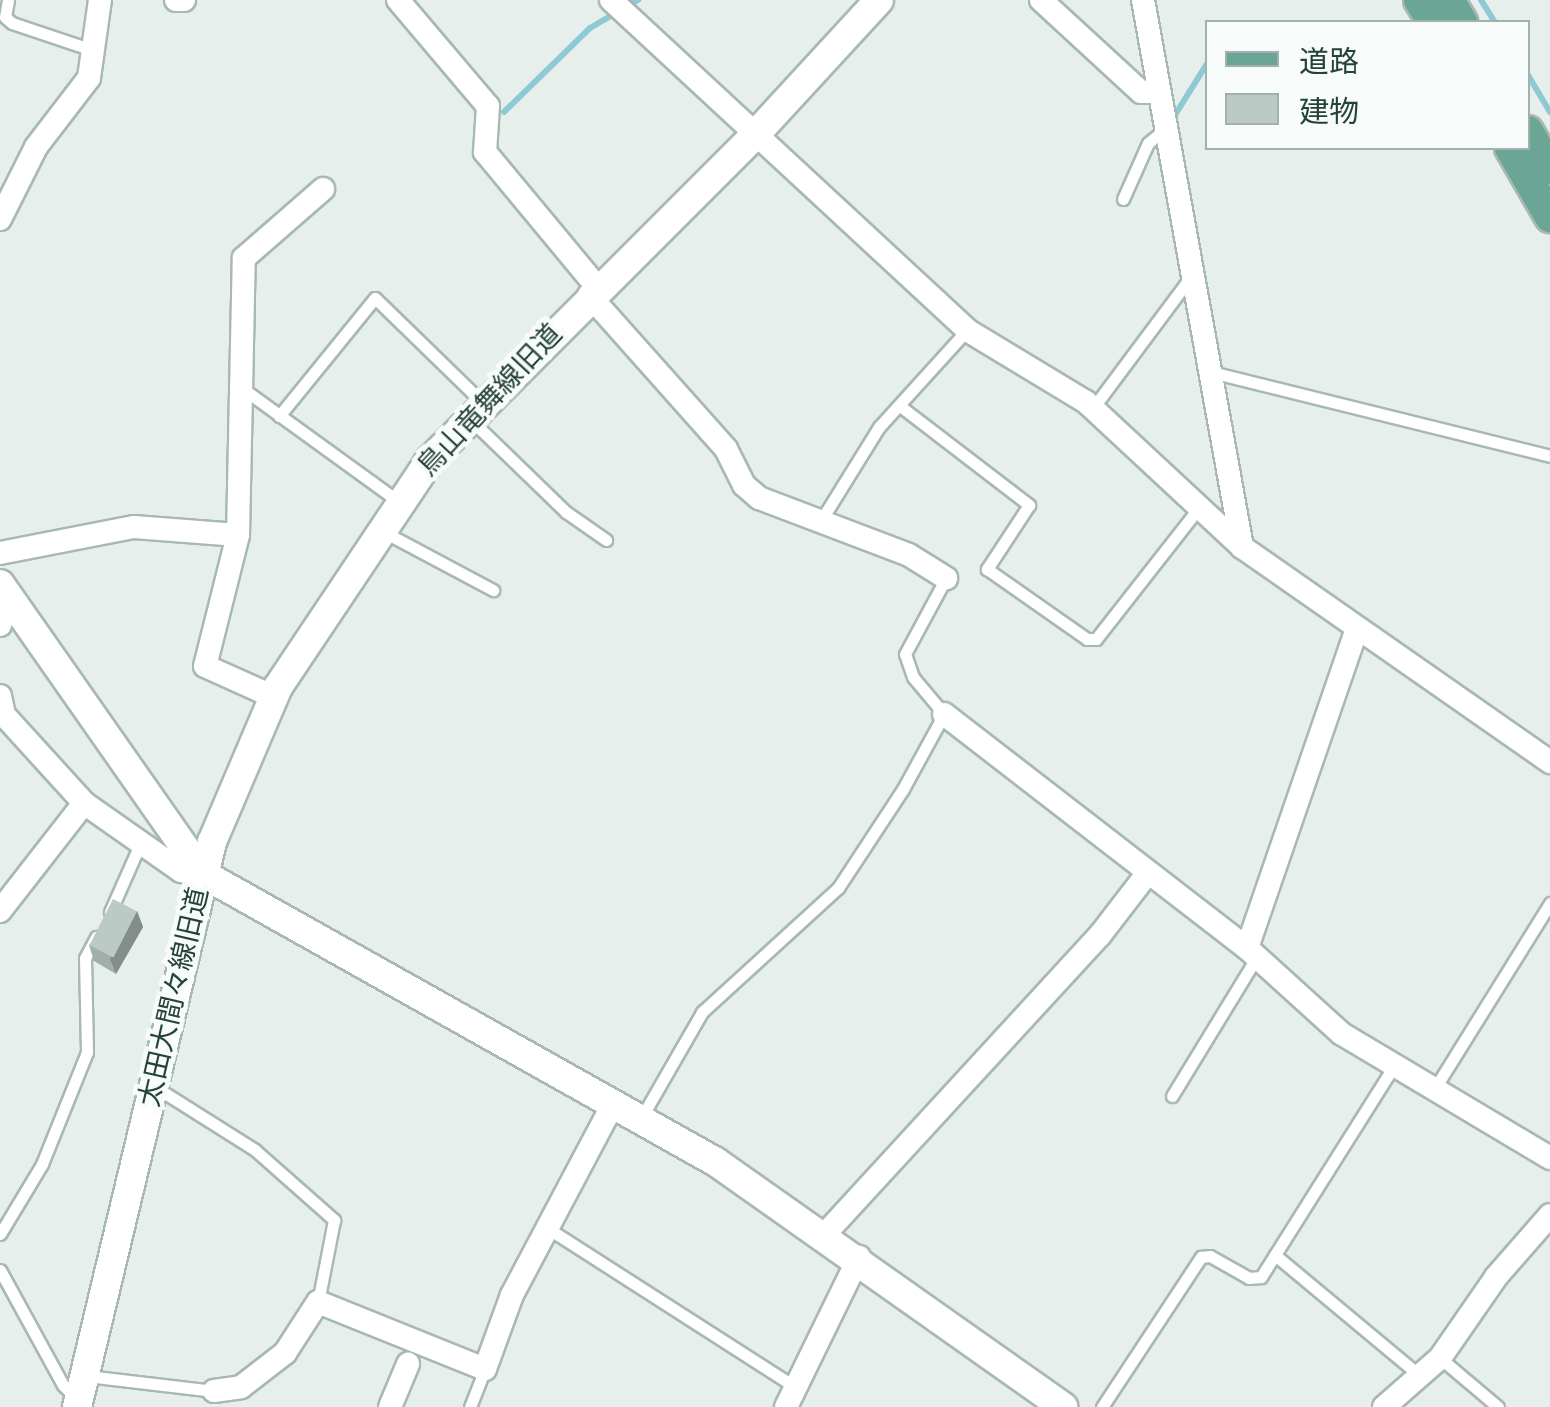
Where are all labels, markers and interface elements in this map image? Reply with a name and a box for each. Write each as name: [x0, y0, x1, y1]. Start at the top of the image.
legend: [1205, 20, 1530, 150]
text: 道路: [1299, 44, 1359, 79]
text: 建物: [1299, 94, 1359, 129]
street label: 鳥山竜舞線旧道: [411, 317, 569, 483]
street label: 太田大間々線旧道: [132, 884, 216, 1110]

